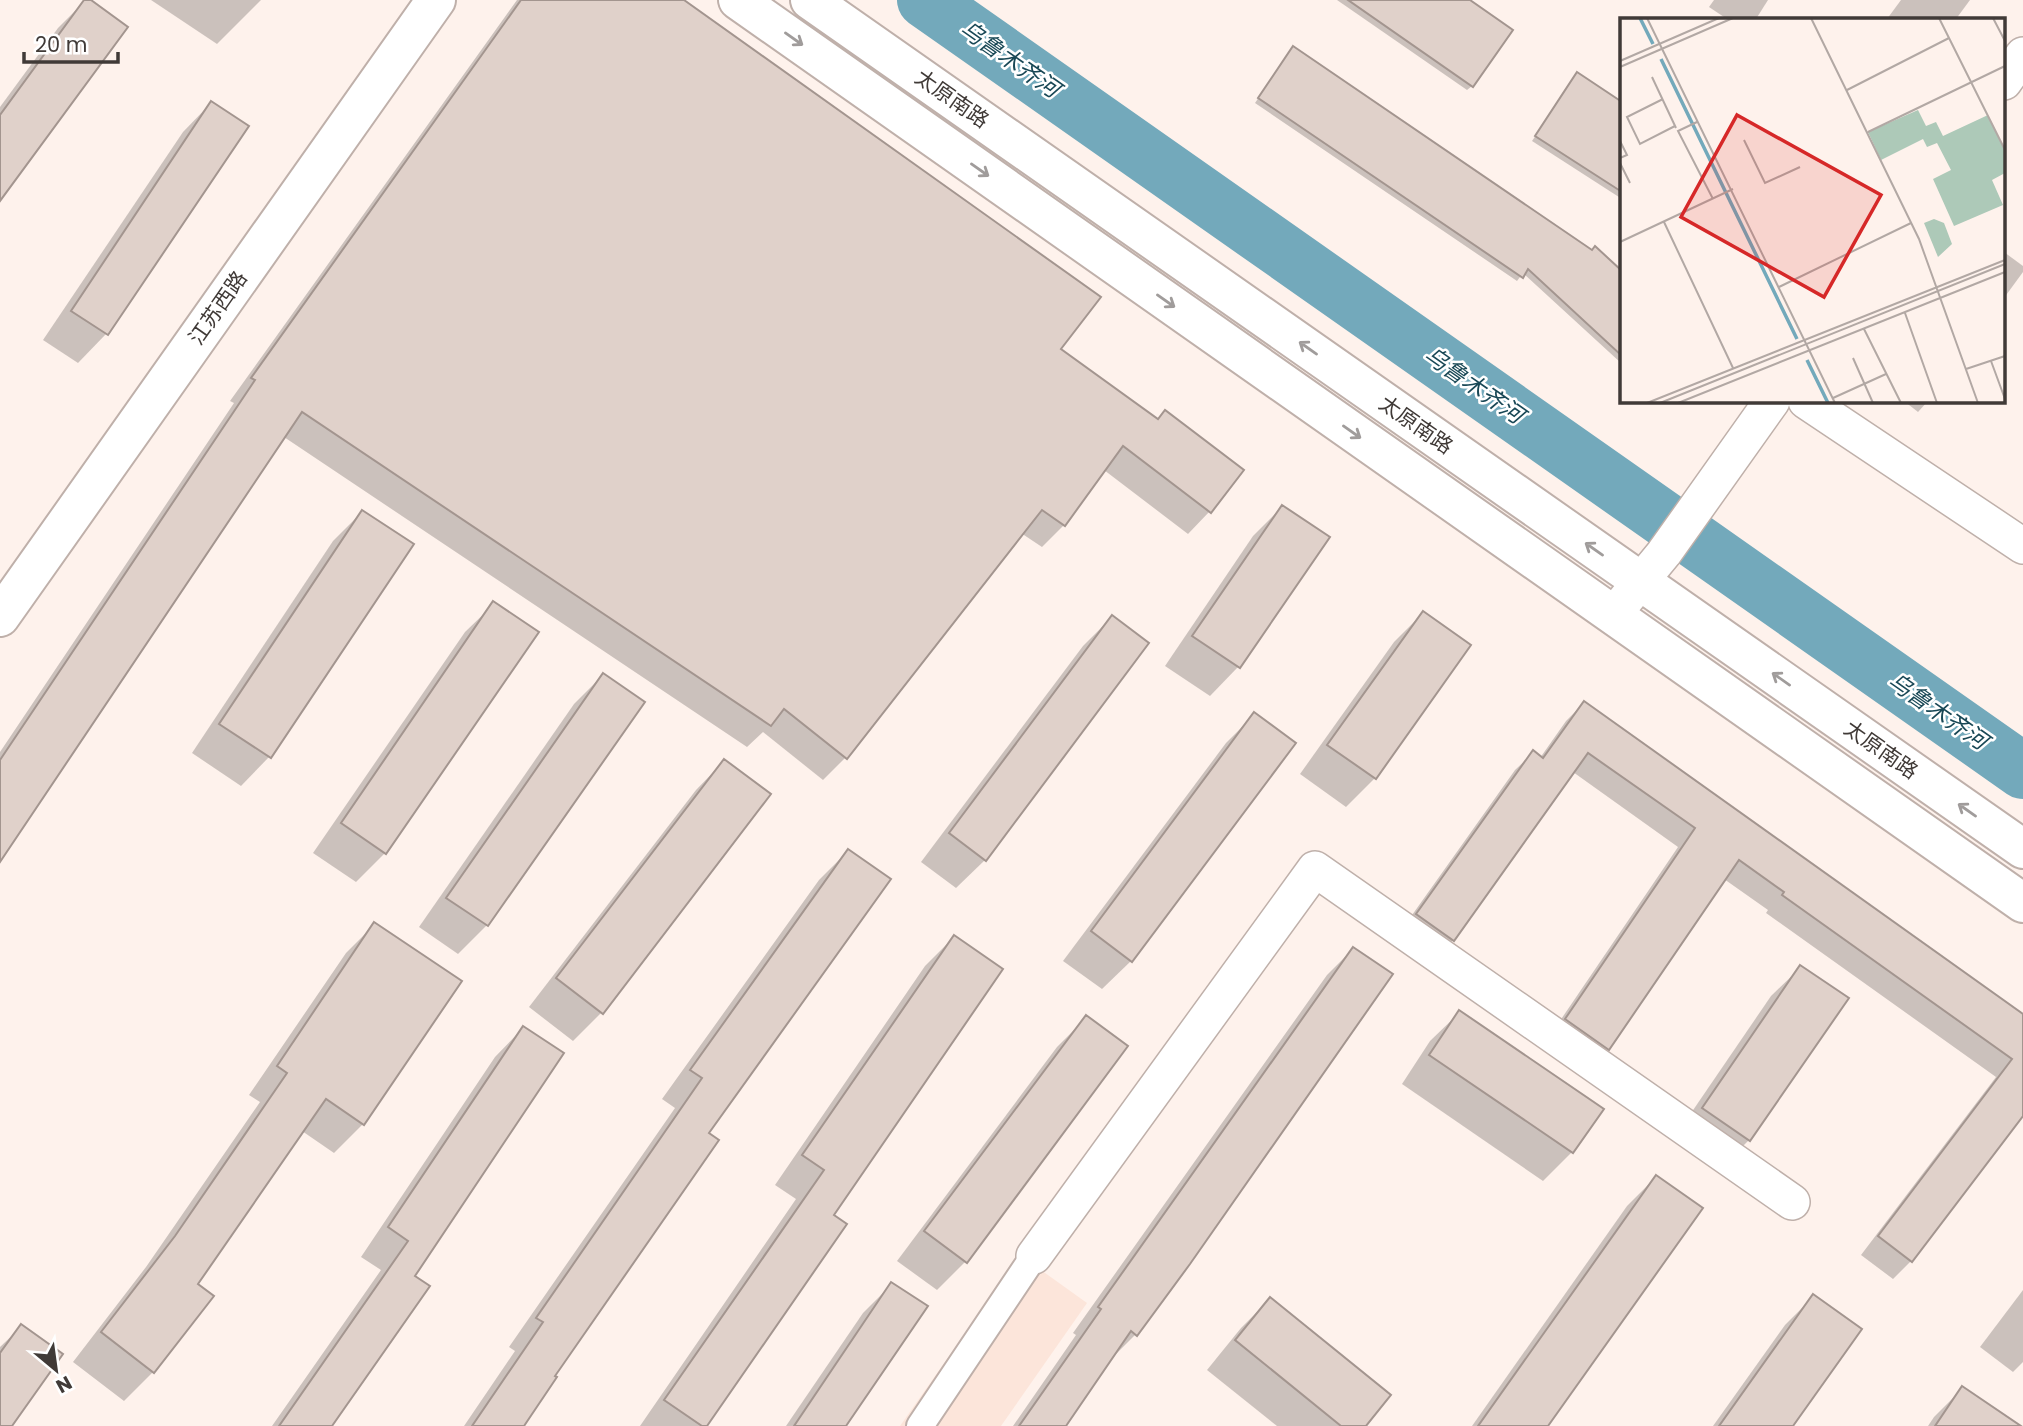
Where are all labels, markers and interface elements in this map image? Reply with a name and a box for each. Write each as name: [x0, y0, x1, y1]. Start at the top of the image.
water label: 乌鲁木齐河: [954, 13, 1070, 107]
inset map: [1620, 18, 2006, 402]
scale bar: [24, 21, 119, 65]
text: 20 m: [35, 30, 88, 59]
one-way arrow: [784, 32, 803, 46]
street label: 太原南路: [910, 63, 995, 135]
one-way arrow: [970, 163, 989, 177]
street label: 江苏西路: [182, 265, 254, 350]
one-way arrow: [1156, 294, 1175, 308]
water label: 乌鲁木齐河: [1418, 339, 1534, 433]
one-way arrow: [1299, 341, 1318, 355]
street label: 太原南路: [1374, 389, 1459, 461]
one-way arrow: [1342, 425, 1361, 439]
one-way arrow: [1585, 542, 1604, 556]
water label: 乌鲁木齐河: [1882, 665, 1998, 759]
one-way arrow: [1772, 672, 1791, 687]
street label: 太原南路: [1839, 714, 1924, 786]
one-way arrow: [1958, 803, 1977, 817]
north arrow: [21, 1335, 91, 1405]
text: N: [51, 1369, 77, 1400]

